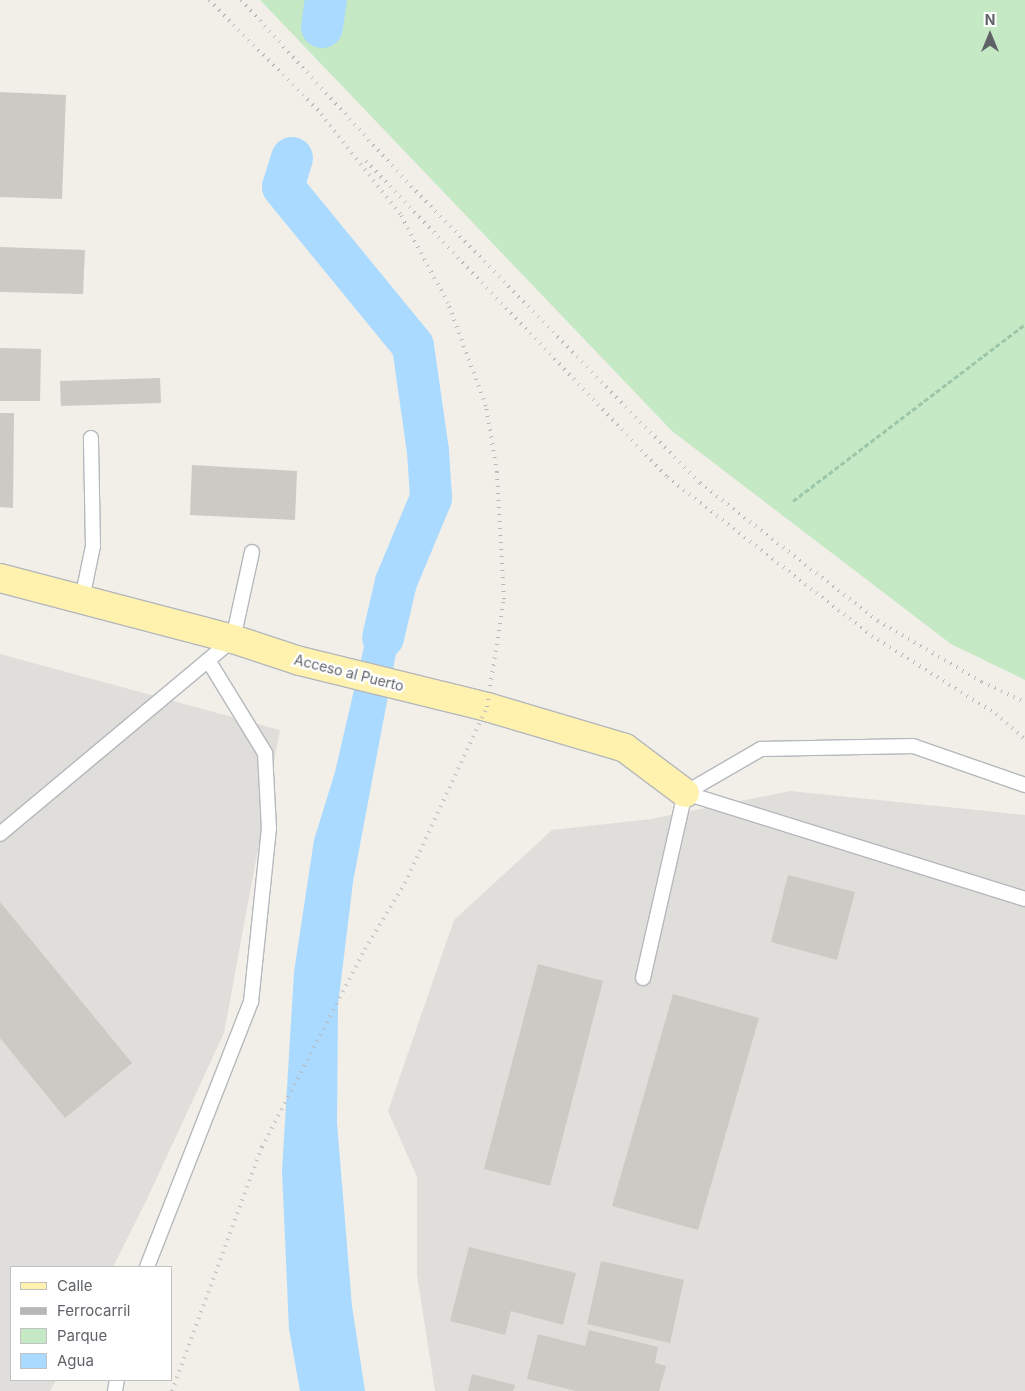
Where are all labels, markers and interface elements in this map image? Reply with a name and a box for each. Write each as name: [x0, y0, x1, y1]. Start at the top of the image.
north arrow: [965, 10, 1015, 60]
text: N: [985, 11, 995, 28]
street label: Acceso al Puerto: [292, 651, 406, 695]
legend: [10, 1266, 172, 1381]
text: Calle: [57, 1276, 92, 1295]
text: Ferrocarril: [57, 1301, 130, 1320]
text: Parque: [57, 1326, 107, 1345]
text: Agua: [57, 1351, 94, 1370]

